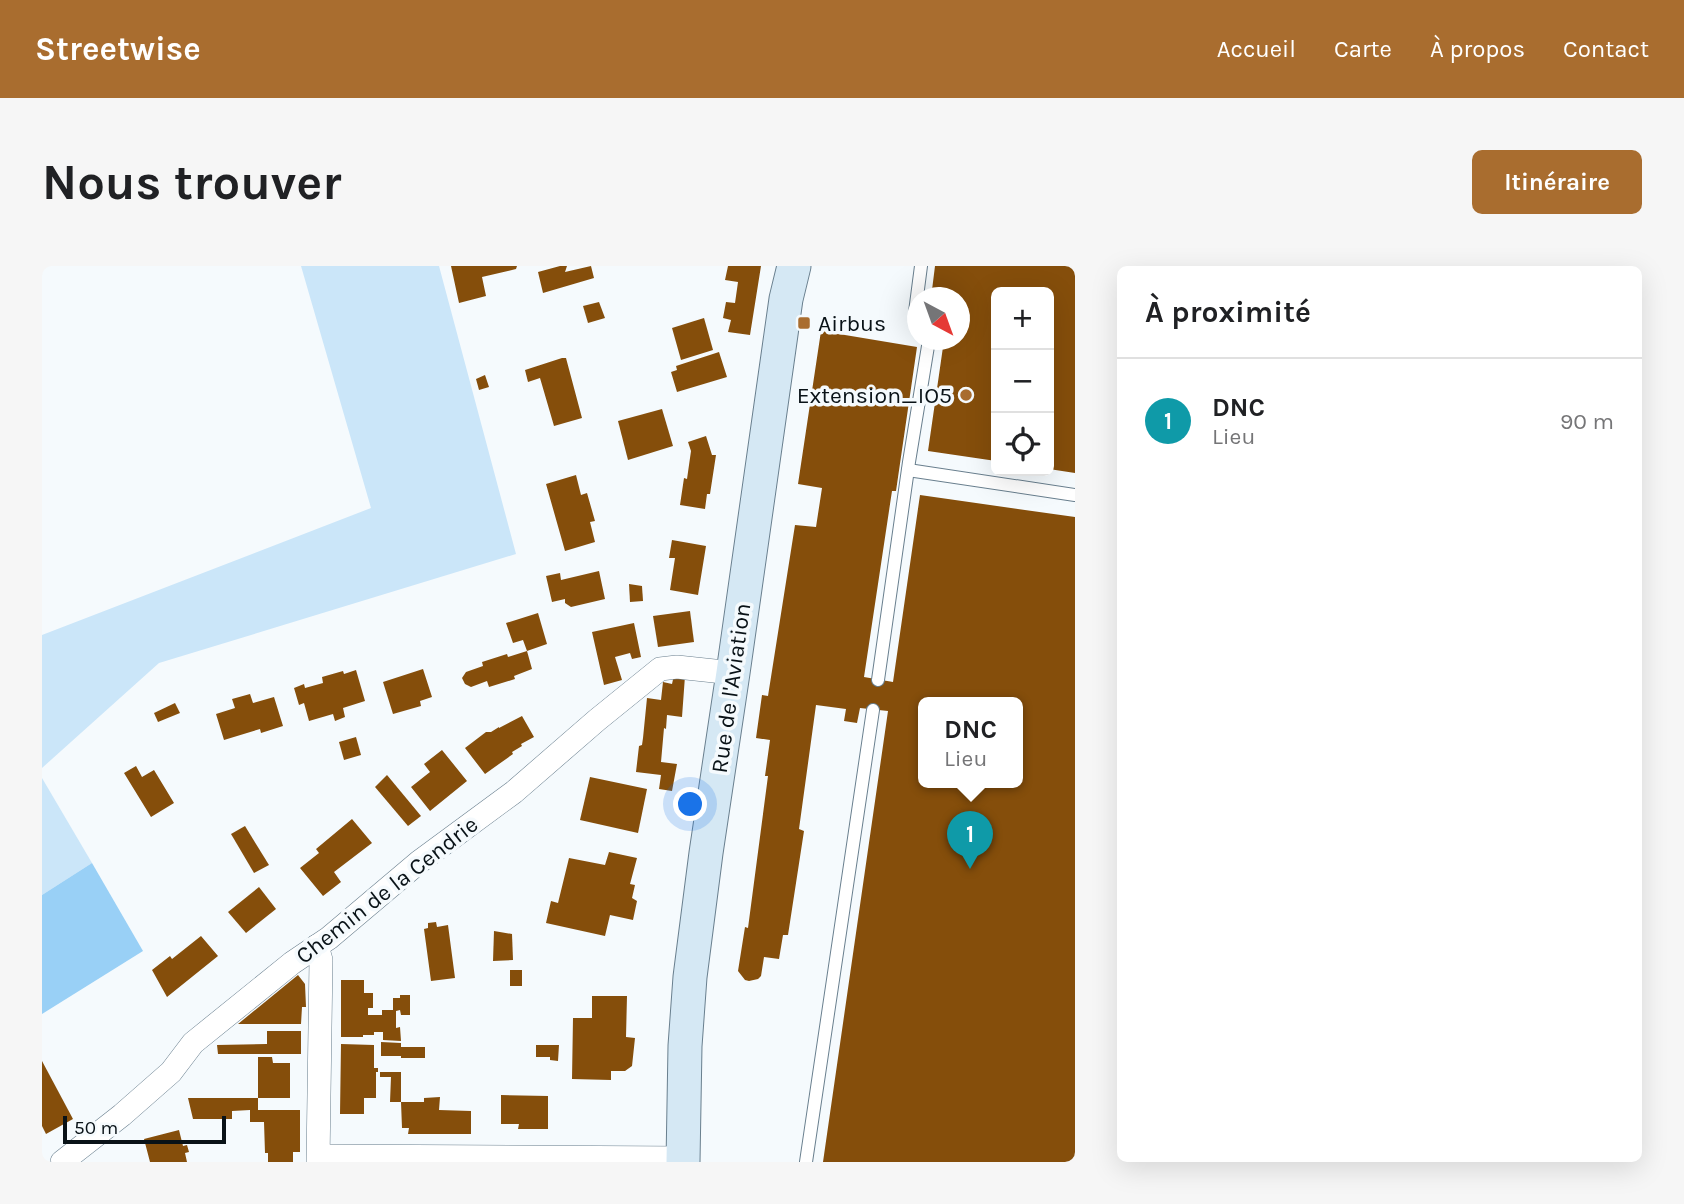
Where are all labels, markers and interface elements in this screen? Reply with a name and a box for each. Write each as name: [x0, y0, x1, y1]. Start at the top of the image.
text: Streetwise: [35, 30, 201, 68]
text: Accueil: [1217, 35, 1296, 63]
text: Carte: [1334, 35, 1392, 63]
text: À propos: [1430, 35, 1525, 63]
text: Contact: [1563, 35, 1649, 63]
button: Itinéraire: [1472, 150, 1642, 214]
text: Nous trouver: [42, 154, 342, 211]
north arrow: [907, 287, 970, 350]
map controls: [991, 287, 1054, 476]
button: +: [991, 287, 1054, 350]
text: À proximité: [1145, 294, 1311, 330]
place label: Airbus: [818, 310, 886, 337]
marker: Airbus: [796, 315, 812, 331]
button: −: [991, 350, 1054, 413]
place label: Extension_IO5: [797, 382, 952, 409]
marker: Extension_IO5: [958, 387, 974, 403]
text: DNC: [1212, 392, 1265, 423]
text: 1: [1164, 408, 1172, 435]
text: 90 m: [1560, 408, 1614, 435]
button: locate: [991, 413, 1054, 476]
text: Lieu: [1212, 423, 1255, 450]
street label: Rue de l'Aviation: [706, 601, 756, 775]
popup: [918, 697, 1023, 788]
text: DNC: [944, 714, 997, 745]
text: Lieu: [944, 745, 987, 772]
your location: [673, 787, 707, 821]
street label: Chemin de la Cendrie: [291, 811, 483, 969]
pin: 1: [947, 811, 993, 869]
scale bar: [63, 1113, 226, 1145]
text: 50 m: [74, 1117, 118, 1139]

